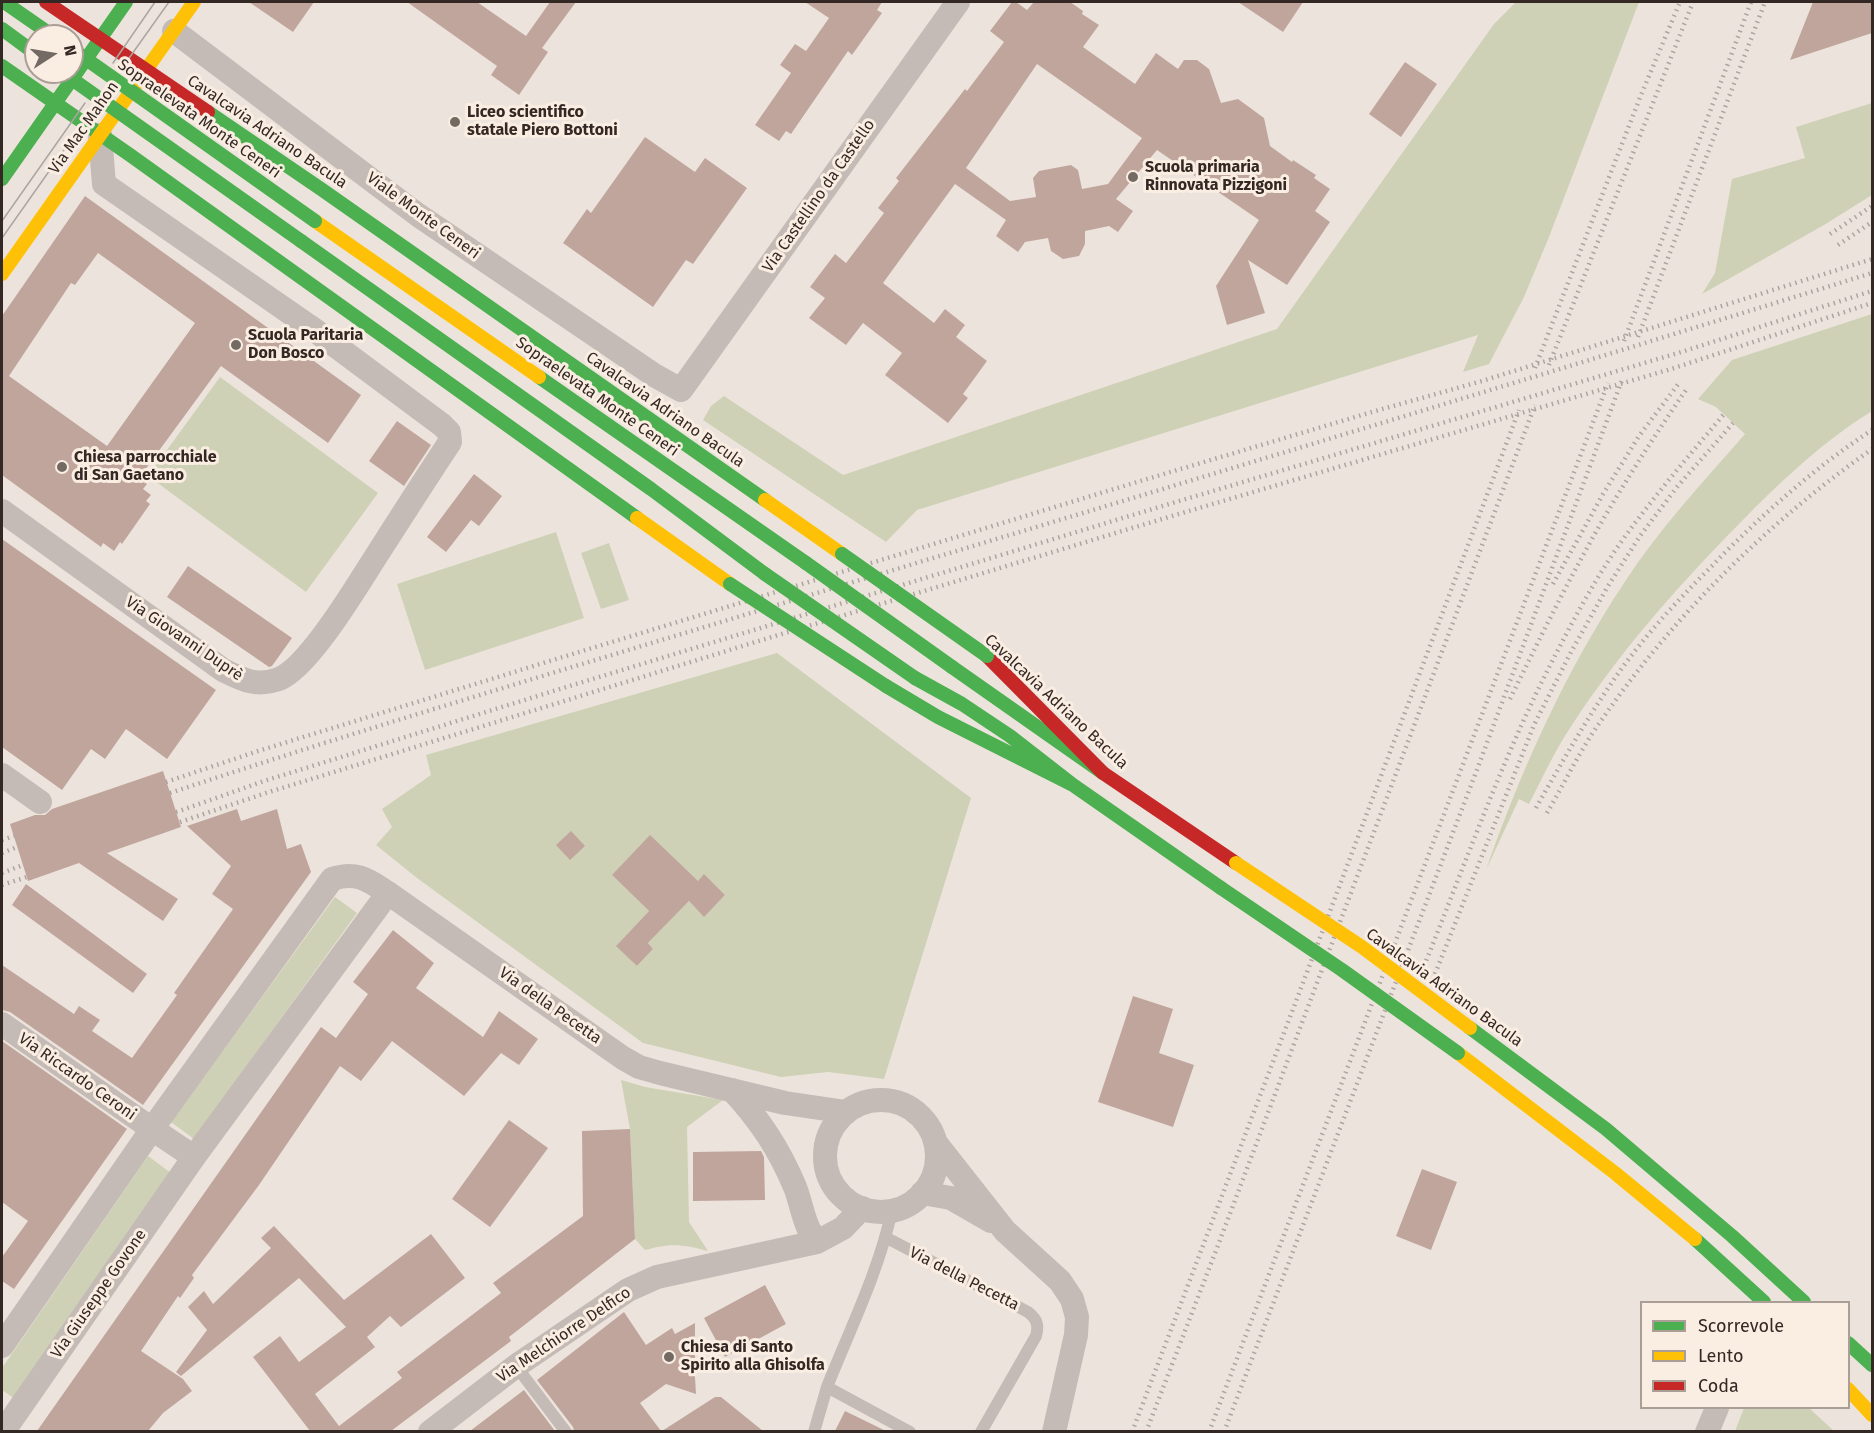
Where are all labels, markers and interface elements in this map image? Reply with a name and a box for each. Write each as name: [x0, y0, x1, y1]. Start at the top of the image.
north arrow: [24, 24, 84, 84]
text: N: [60, 43, 81, 58]
street label: Sopraelevata Monte Ceneri: [114, 55, 284, 183]
street label: Cavalcavia Adriano Bacula: [183, 71, 351, 193]
street label: Via Mac Mahon: [45, 78, 123, 178]
place label: Liceo scientifico statale Piero Bottoni: [467, 103, 618, 141]
marker: Liceo scientifico statale Piero Bottoni: [448, 115, 462, 129]
street label: Via Castellino da Castello: [759, 116, 879, 276]
place label: Scuola primaria Rinnovata Pizzigoni: [1145, 158, 1287, 196]
street label: Viale Monte Ceneri: [363, 168, 483, 264]
marker: Scuola primaria Rinnovata Pizzigoni: [1126, 170, 1140, 184]
place label: Scuola Paritaria Don Bosco: [248, 326, 363, 364]
street label: Sopraelevata Monte Ceneri: [512, 333, 682, 461]
marker: Scuola Paritaria Don Bosco: [229, 338, 243, 352]
street label: Cavalcavia Adriano Bacula: [582, 348, 748, 472]
place label: Chiesa parrocchiale di San Gaetano: [74, 448, 216, 486]
marker: Chiesa parrocchiale di San Gaetano: [55, 460, 69, 474]
street label: Via Giovanni Duprè: [122, 593, 246, 685]
street label: Cavalcavia Adriano Bacula: [980, 631, 1132, 773]
street label: Cavalcavia Adriano Bacula: [1362, 925, 1526, 1051]
street label: Via della Pecetta: [495, 964, 605, 1048]
street label: Via Riccardo Ceroni: [14, 1029, 140, 1125]
street label: Via Giuseppe Govone: [47, 1226, 151, 1362]
street label: Via della Pecetta: [906, 1243, 1022, 1315]
street label: Via Melchiorre Delfico: [493, 1283, 635, 1387]
legend: [1640, 1301, 1850, 1409]
text: Scorrevole: [1698, 1315, 1784, 1337]
place label: Chiesa di Santo Spirito alla Ghisolfa: [681, 1338, 825, 1376]
text: Lento: [1698, 1345, 1744, 1367]
marker: Chiesa di Santo Spirito alla Ghisolfa: [662, 1350, 676, 1364]
text: Coda: [1698, 1375, 1739, 1397]

